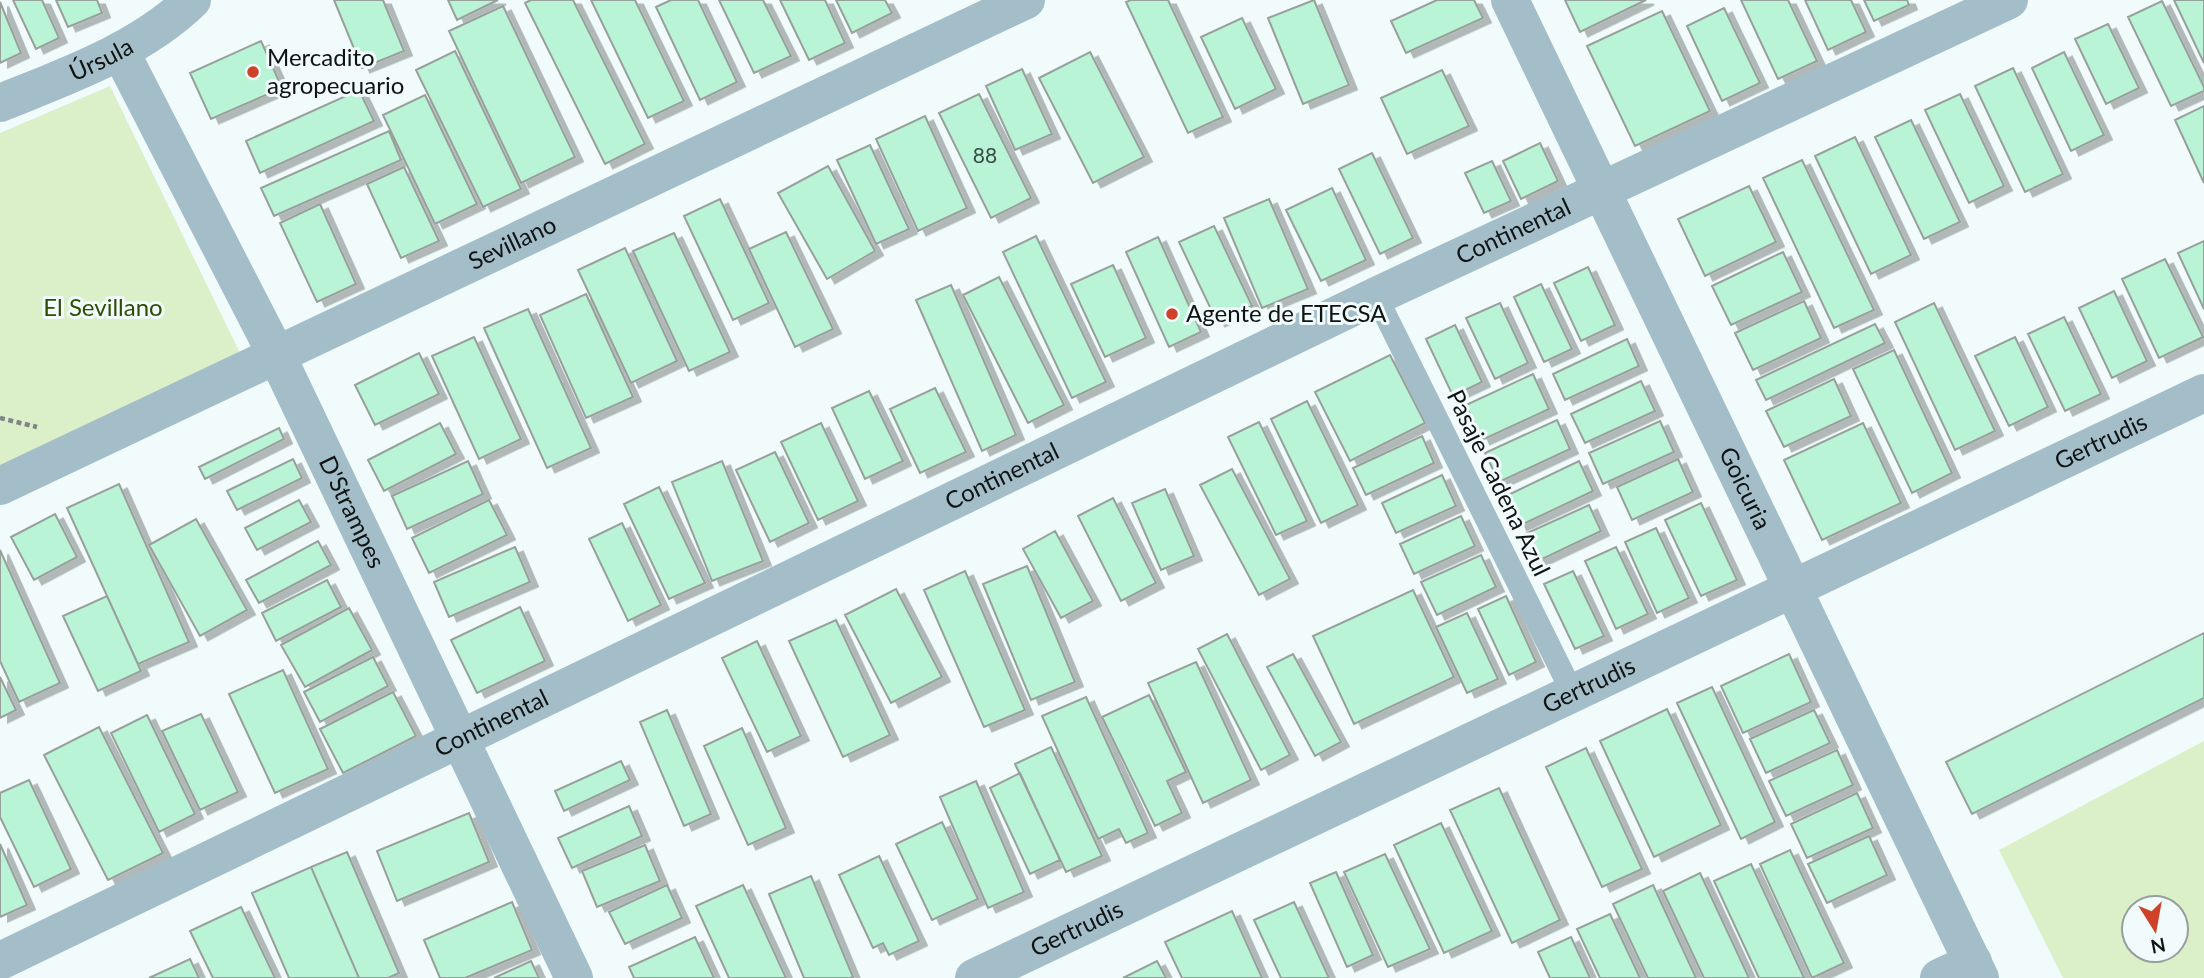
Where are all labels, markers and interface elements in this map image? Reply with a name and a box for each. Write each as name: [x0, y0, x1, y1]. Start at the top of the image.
street label: Úrsula: [64, 31, 138, 86]
place label: Mercadito agropecuario: [267, 42, 404, 99]
marker: Mercadito agropecuario: [245, 64, 261, 80]
house number: 88: [973, 142, 997, 167]
street label: Continental: [1451, 191, 1575, 270]
street label: Sevillano: [463, 209, 560, 275]
park label: El Sevillano: [43, 292, 163, 321]
place label: Agente de ETECSA: [1186, 298, 1387, 327]
marker: Agente de ETECSA: [1164, 306, 1180, 322]
street label: Pasaje Cadena Azul: [1442, 384, 1557, 580]
street label: Gertrudis: [2049, 406, 2151, 475]
street label: Continental: [940, 436, 1063, 515]
street label: Goicuria: [1714, 442, 1778, 534]
street label: D'Strampes: [314, 451, 392, 572]
street label: Gertrudis: [1537, 650, 1639, 719]
street label: Continental: [429, 682, 553, 762]
street label: Gertrudis: [1025, 893, 1127, 962]
north arrow: [2120, 894, 2190, 964]
text: N: [2149, 933, 2168, 959]

